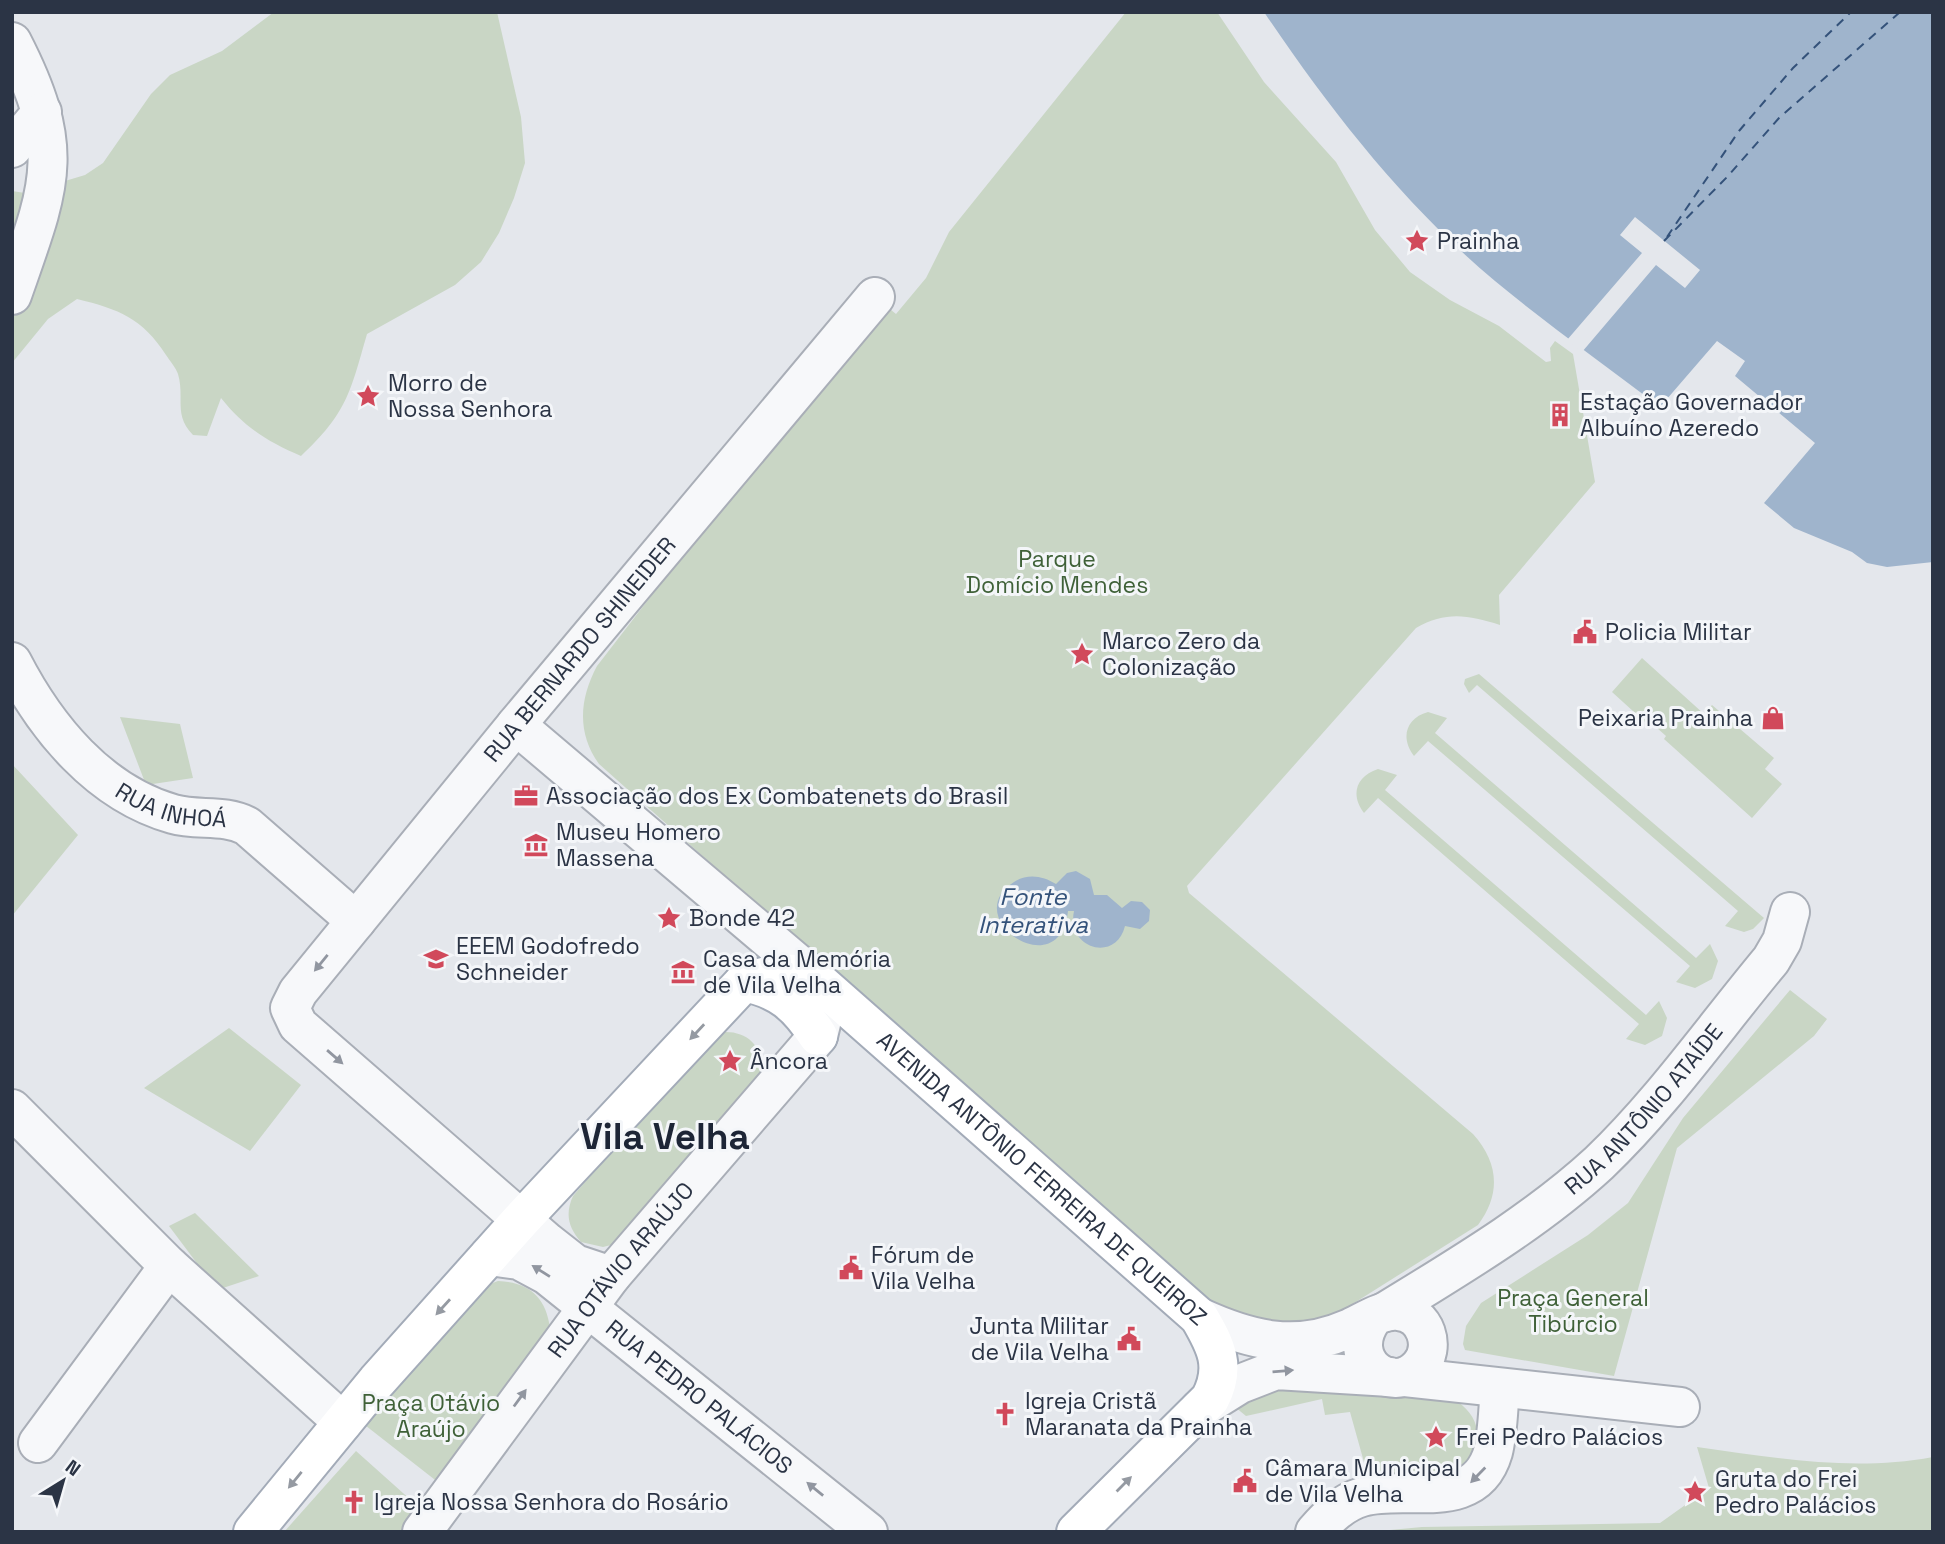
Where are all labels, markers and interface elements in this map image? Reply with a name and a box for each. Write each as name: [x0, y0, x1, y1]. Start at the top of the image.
place label: Prainha: [1437, 226, 1519, 256]
place icon: Prainha: [1403, 227, 1431, 255]
place label: Morro de Nossa Senhora: [388, 368, 552, 424]
place icon: Morro de Nossa Senhora: [354, 382, 382, 410]
place label: Estação Governador Albuíno Azeredo: [1580, 387, 1803, 443]
building icon: Estação Governador Albuíno Azeredo: [1546, 401, 1574, 429]
street label: RUA BERNARDO SHINEIDER: [477, 531, 682, 768]
park label: Parque Domício Mendes: [966, 544, 1148, 600]
place label: Policia Militar: [1605, 617, 1752, 647]
public building icon: Policia Militar: [1571, 618, 1599, 646]
place label: Marco Zero da Colonização: [1102, 626, 1260, 682]
place icon: Marco Zero da Colonização: [1068, 640, 1096, 668]
place label: Peixaria Prainha: [1578, 703, 1753, 733]
shop icon: Peixaria Prainha: [1759, 704, 1787, 732]
street label: RUA INHOÁ: [110, 776, 228, 834]
place label: Associação dos Ex Combatenets do Brasil: [546, 781, 1008, 811]
office icon: Associação dos Ex Combatenets do Brasil: [512, 782, 540, 810]
place label: Museu Homero Massena: [556, 817, 721, 873]
museum icon: Museu Homero Massena: [522, 831, 550, 859]
water label: Fonte Interativa: [978, 881, 1088, 940]
place label: Bonde 42: [689, 903, 795, 933]
place icon: Bonde 42: [655, 904, 683, 932]
place label: EEEM Godofredo Schneider: [456, 931, 640, 987]
place label: Casa da Memória de Vila Velha: [703, 944, 891, 1000]
school or university icon: EEEM Godofredo Schneider: [422, 945, 450, 973]
one-way arrow: [314, 954, 329, 972]
museum icon: Casa da Memória de Vila Velha: [669, 958, 697, 986]
street label: RUA ANTÔNIO ATAÍDE: [1558, 1017, 1729, 1202]
one-way arrow: [689, 1023, 705, 1041]
street label: AVENIDA ANTÔNIO FERREIRA DE QUEIROZ: [871, 1025, 1213, 1332]
place label: Âncora: [750, 1046, 828, 1076]
place icon: Âncora: [716, 1047, 744, 1075]
one-way arrow: [326, 1049, 344, 1065]
district label: Vila Velha: [580, 1113, 750, 1160]
street label: RUA OTÁVIO ARAÚJO: [541, 1176, 700, 1364]
place label: Fórum de Vila Velha: [871, 1240, 975, 1296]
public building icon: Fórum de Vila Velha: [837, 1254, 865, 1282]
one-way arrow: [532, 1265, 551, 1278]
park label: Praça General Tibúrcio: [1497, 1283, 1649, 1339]
one-way arrow: [435, 1298, 451, 1316]
place label: Junta Militar de Vila Velha: [969, 1311, 1109, 1367]
street label: RUA PEDRO PALÁCIOS: [600, 1313, 799, 1481]
public building icon: Junta Militar de Vila Velha: [1115, 1325, 1143, 1353]
one-way arrow: [1272, 1365, 1294, 1376]
place label: Igreja Cristã Maranata da Prainha: [1025, 1386, 1252, 1442]
park label: Praça Otávio Araújo: [362, 1388, 500, 1444]
one-way arrow: [513, 1389, 527, 1407]
church icon: Igreja Cristã Maranata da Prainha: [991, 1400, 1019, 1428]
place label: Frei Pedro Palácios: [1456, 1422, 1663, 1452]
place icon: Frei Pedro Palácios: [1422, 1423, 1450, 1451]
north arrow: [28, 1446, 98, 1516]
place label: Câmara Municipal de Vila Velha: [1265, 1453, 1460, 1509]
text: N: [60, 1454, 86, 1482]
place label: Gruta do Frei Pedro Palácios: [1715, 1464, 1876, 1520]
public building icon: Câmara Municipal de Vila Velha: [1231, 1467, 1259, 1495]
one-way arrow: [1469, 1467, 1486, 1484]
one-way arrow: [288, 1471, 303, 1489]
one-way arrow: [1116, 1475, 1133, 1492]
place icon: Gruta do Frei Pedro Palácios: [1681, 1478, 1709, 1506]
one-way arrow: [807, 1481, 825, 1496]
place label: Igreja Nossa Senhora do Rosário: [374, 1487, 729, 1517]
church icon: Igreja Nossa Senhora do Rosário: [340, 1488, 368, 1516]

